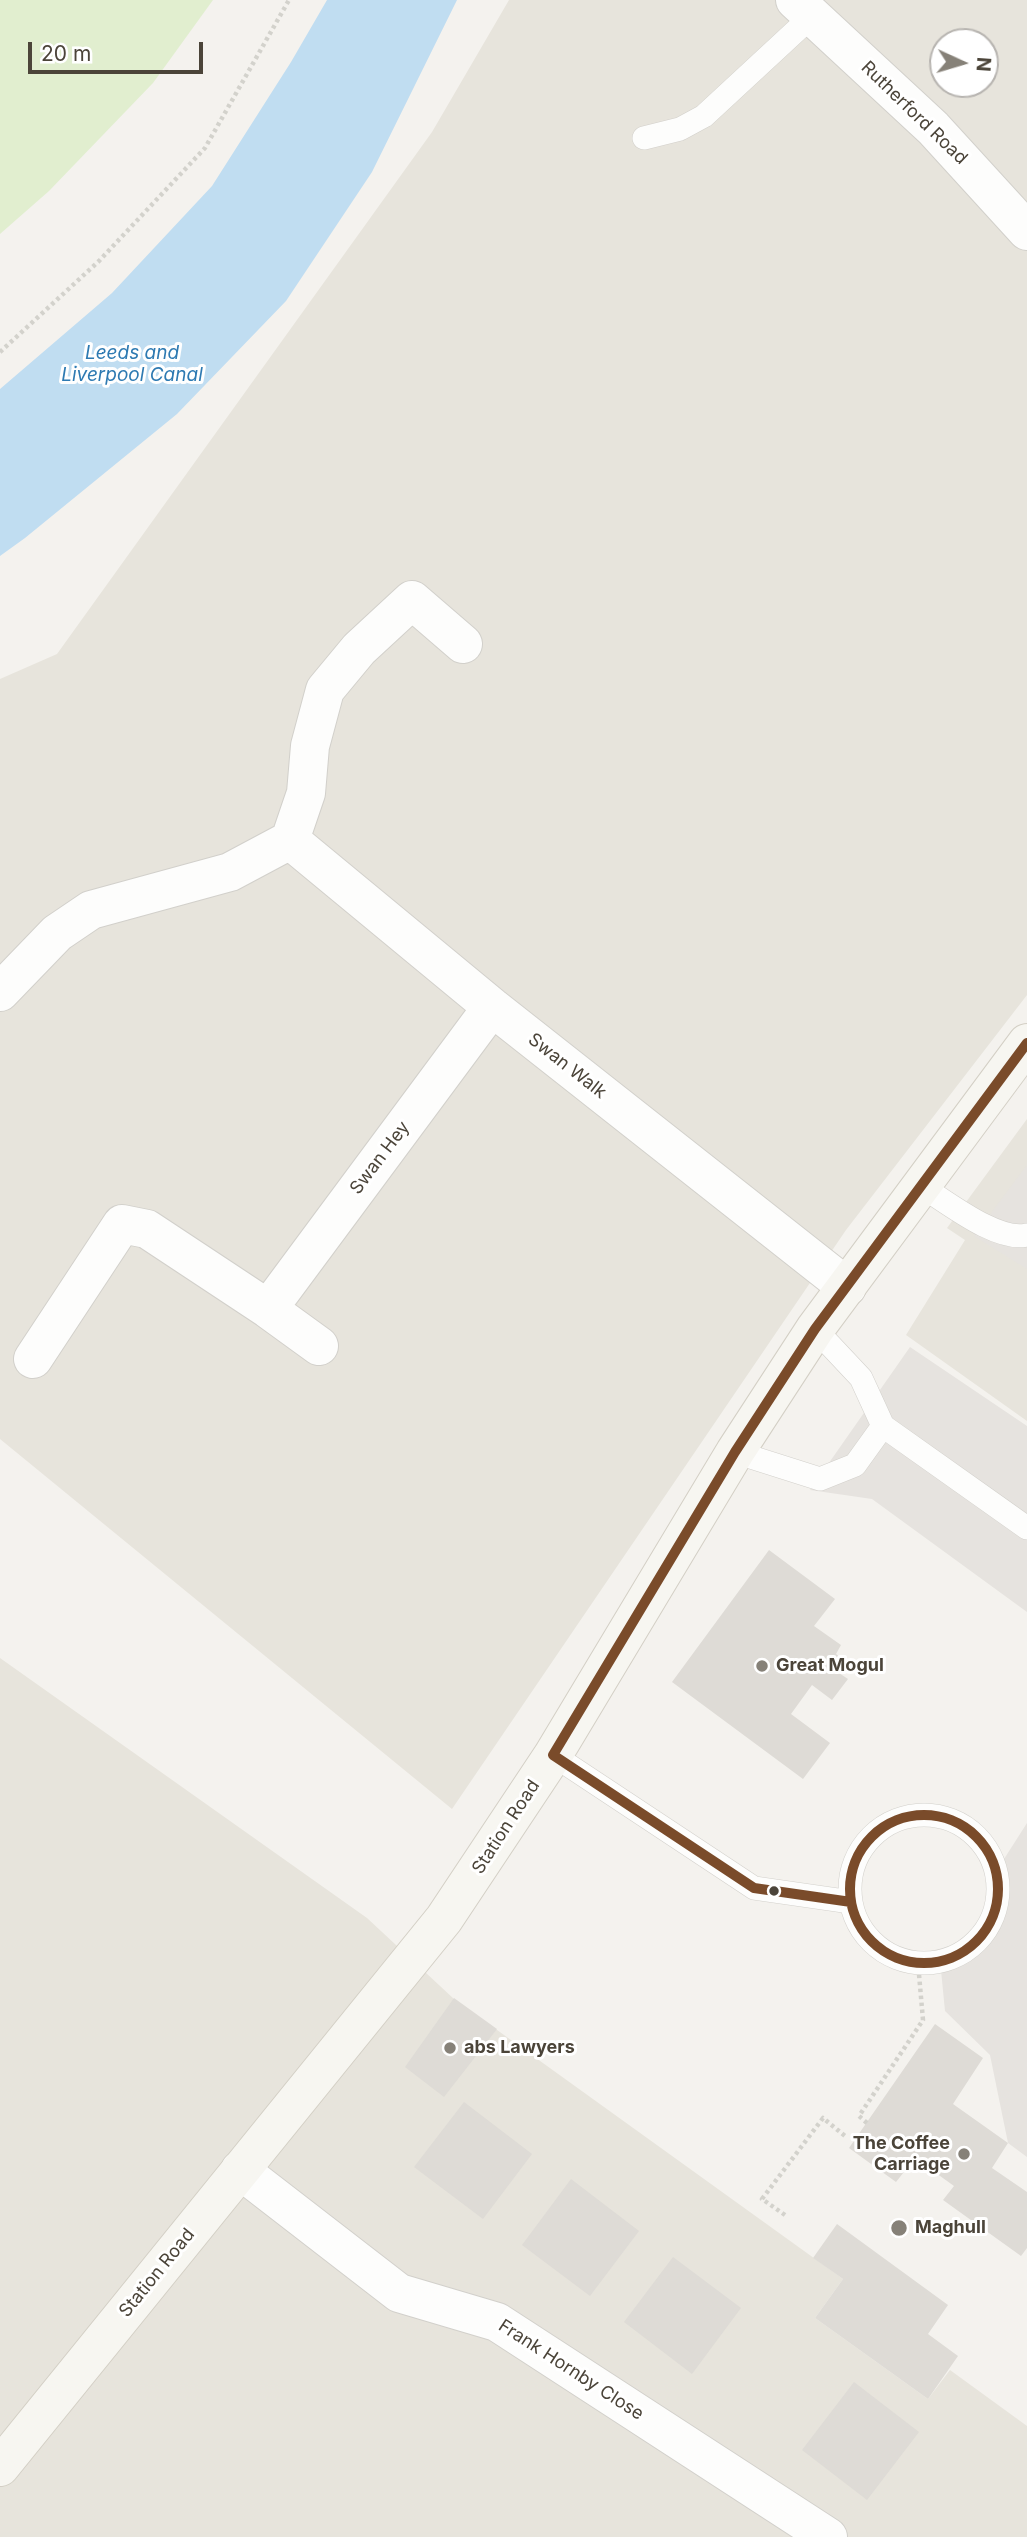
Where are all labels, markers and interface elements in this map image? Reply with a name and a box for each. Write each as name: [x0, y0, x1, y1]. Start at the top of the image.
scale bar: [32, 28, 206, 72]
north arrow: [929, 28, 999, 98]
text: 20 m: [41, 41, 91, 66]
text: N: [971, 56, 995, 72]
street label: Rutherford Road: [856, 57, 972, 169]
water label: Leeds and Liverpool Canal: [61, 342, 203, 386]
street label: Swan Walk: [524, 1029, 610, 1103]
street label: Swan Hey: [346, 1117, 414, 1199]
place label: Great Mogul: [776, 1655, 884, 1677]
marker: Great Mogul: [754, 1658, 770, 1674]
street label: Station Road: [468, 1776, 544, 1878]
unlabelled marker: [767, 1884, 781, 1898]
place label: abs Lawyers: [464, 2037, 575, 2059]
marker: abs Lawyers: [442, 2040, 458, 2056]
place label: The Coffee Carriage: [853, 2133, 950, 2176]
marker: The Coffee Carriage: [956, 2146, 972, 2162]
place label: Maghull: [915, 2217, 986, 2239]
marker: Maghull: [889, 2218, 909, 2238]
street label: Station Road: [115, 2224, 199, 2322]
street label: Frank Hornby Close: [494, 2315, 648, 2425]

